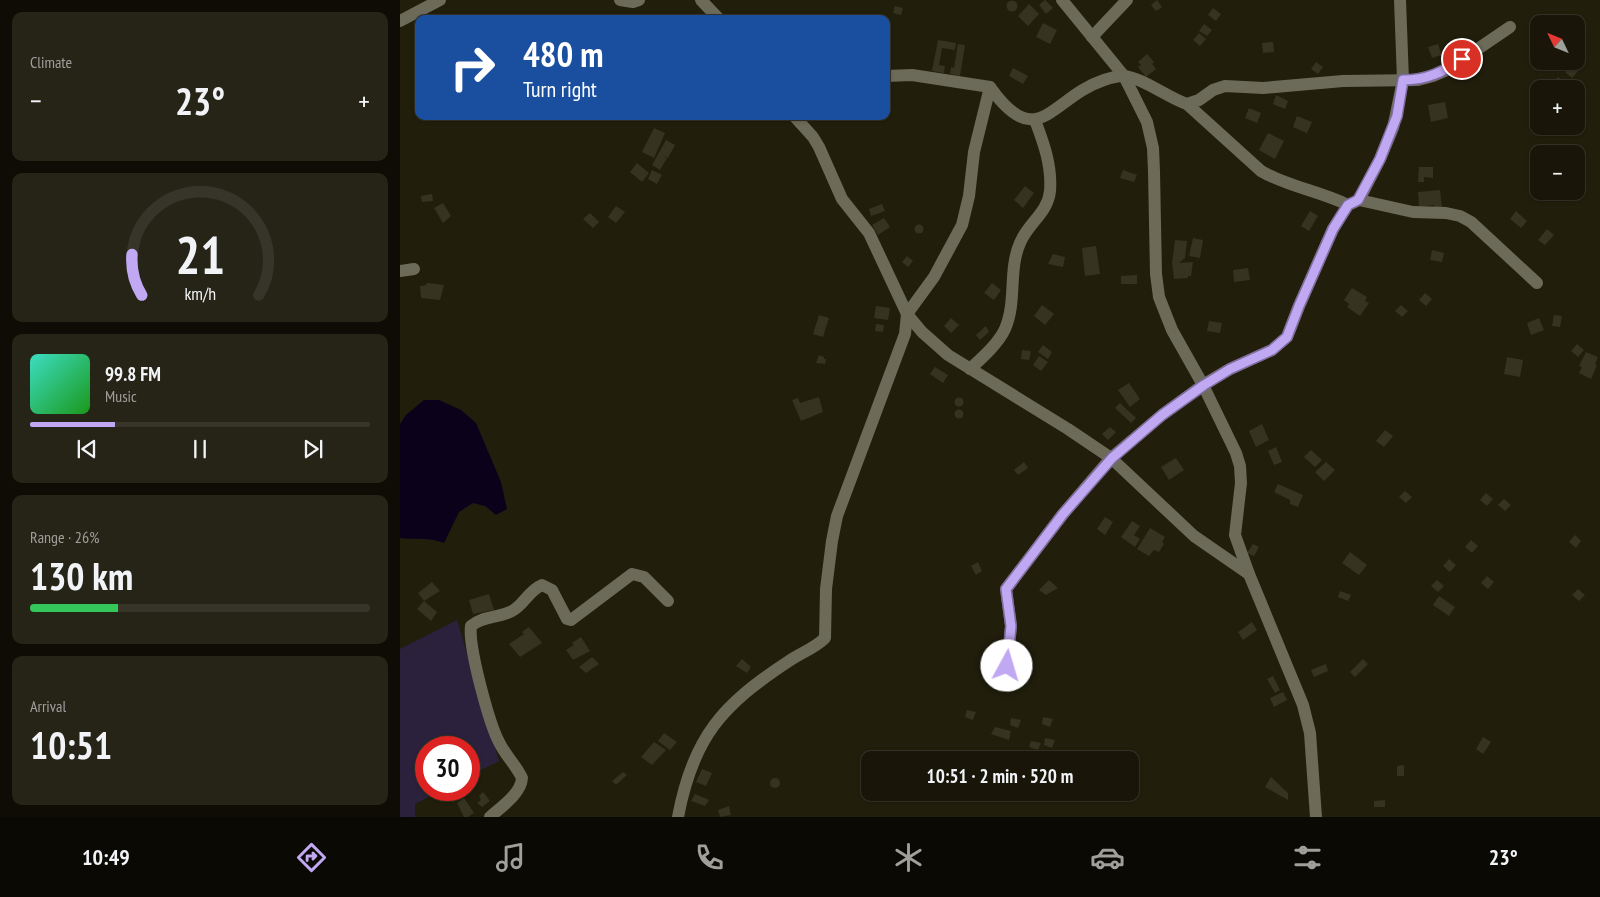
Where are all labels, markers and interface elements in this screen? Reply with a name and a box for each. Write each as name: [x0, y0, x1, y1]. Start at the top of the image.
north arrow: [1530, 15, 1585, 70]
map controls: [1530, 15, 1585, 200]
text: 480 m: [523, 31, 604, 77]
icon: right: [440, 35, 505, 100]
pin: [1441, 38, 1483, 80]
icon: arrive: [1448, 45, 1476, 73]
text: Climate: [30, 52, 72, 72]
text: Turn right: [523, 75, 597, 103]
text: 23°: [175, 76, 225, 125]
button: +: [1530, 80, 1585, 135]
text: −: [30, 82, 42, 119]
text: +: [358, 82, 370, 119]
button: −: [1530, 145, 1585, 200]
text: 21: [175, 221, 225, 288]
text: km/h: [184, 282, 216, 305]
text: 99.8 FM: [105, 362, 161, 386]
text: Music: [105, 386, 137, 406]
icon: previous: [73, 435, 101, 463]
icon: pause: [186, 435, 214, 463]
icon: next: [299, 435, 327, 463]
text: Range · 26%: [30, 527, 99, 547]
text: 130 km: [30, 551, 133, 600]
position arrow: [980, 639, 1032, 691]
text: Arrival: [30, 696, 66, 716]
text: 10:51: [30, 720, 112, 769]
speed limit sign: 30: [415, 736, 480, 801]
text: 10:51 · 2 min · 520 m: [927, 764, 1073, 788]
icon: directions: [294, 840, 329, 875]
icon: music: [493, 840, 528, 875]
icon: phone: [692, 840, 727, 875]
icon: climate: [891, 840, 926, 875]
icon: car: [1090, 840, 1125, 875]
icon: filters: [1290, 840, 1325, 875]
text: 10:49: [82, 843, 130, 871]
text: 23°: [1489, 843, 1518, 871]

